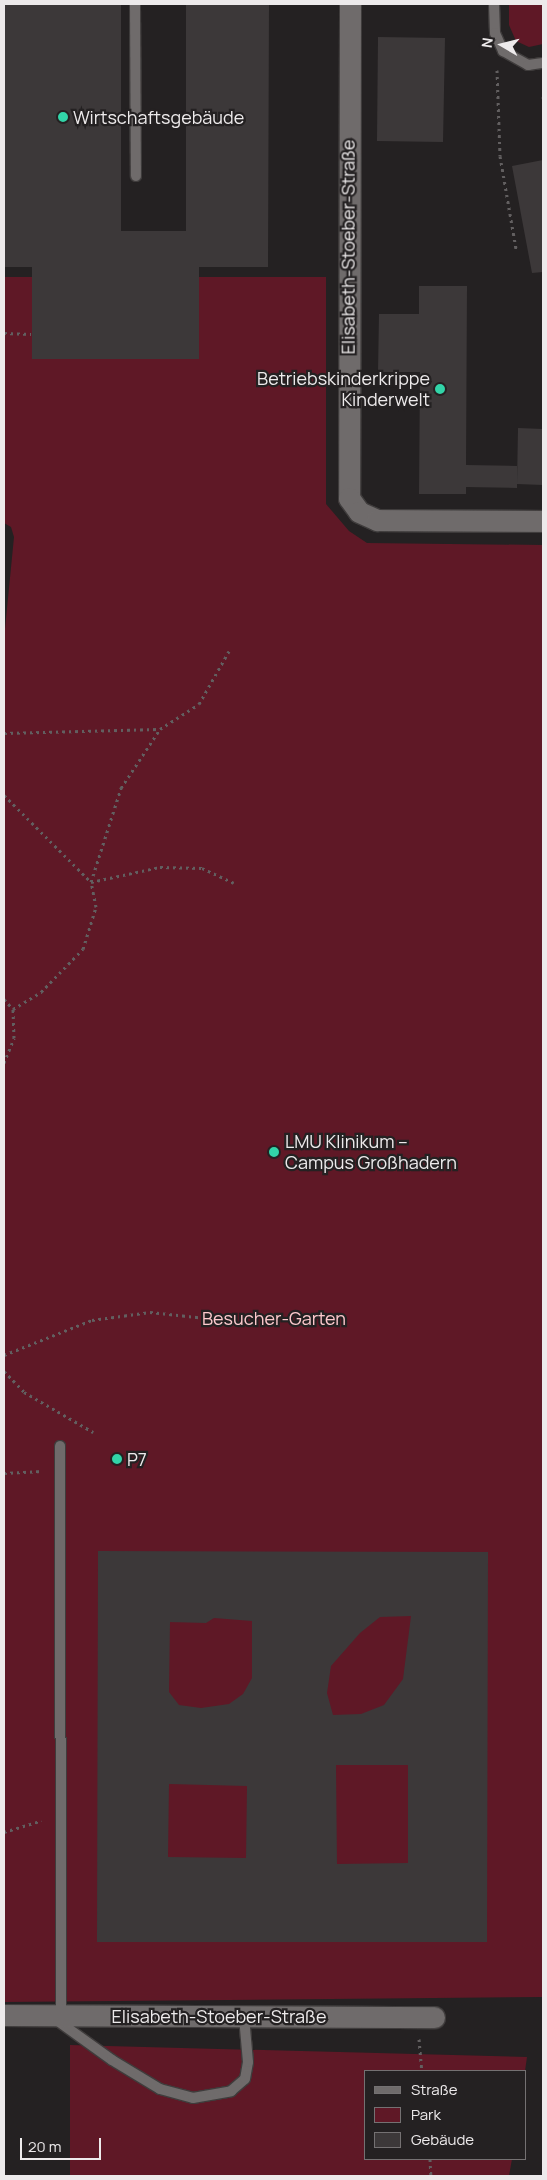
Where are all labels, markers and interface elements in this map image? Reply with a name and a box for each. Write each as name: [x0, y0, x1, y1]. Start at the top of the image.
north arrow: [477, 20, 527, 70]
text: N: [477, 37, 497, 49]
place label: Wirtschaftsgebäude: [73, 106, 244, 128]
marker: Wirtschaftsgebäude: [57, 111, 69, 123]
street label: Elisabeth-Stoeber-Straße: [337, 140, 359, 354]
place label: Betriebskinderkrippe Kinderwelt: [257, 368, 430, 410]
marker: Betriebskinderkrippe Kinderwelt: [434, 383, 446, 395]
place label: LMU Klinikum – Campus Großhadern: [285, 1131, 457, 1174]
marker: LMU Klinikum – Campus Großhadern: [267, 1145, 281, 1159]
park label: Besucher-Garten: [202, 1307, 346, 1329]
place label: P7: [127, 1448, 147, 1470]
marker: P7: [111, 1453, 123, 1465]
street label: Elisabeth-Stoeber-Straße: [112, 2005, 326, 2027]
legend: [364, 2070, 527, 2160]
text: Straße: [411, 2079, 457, 2100]
text: Park: [411, 2104, 441, 2125]
scale bar: [22, 2128, 104, 2160]
text: Gebäude: [411, 2129, 474, 2150]
text: 20 m: [28, 2136, 61, 2157]

